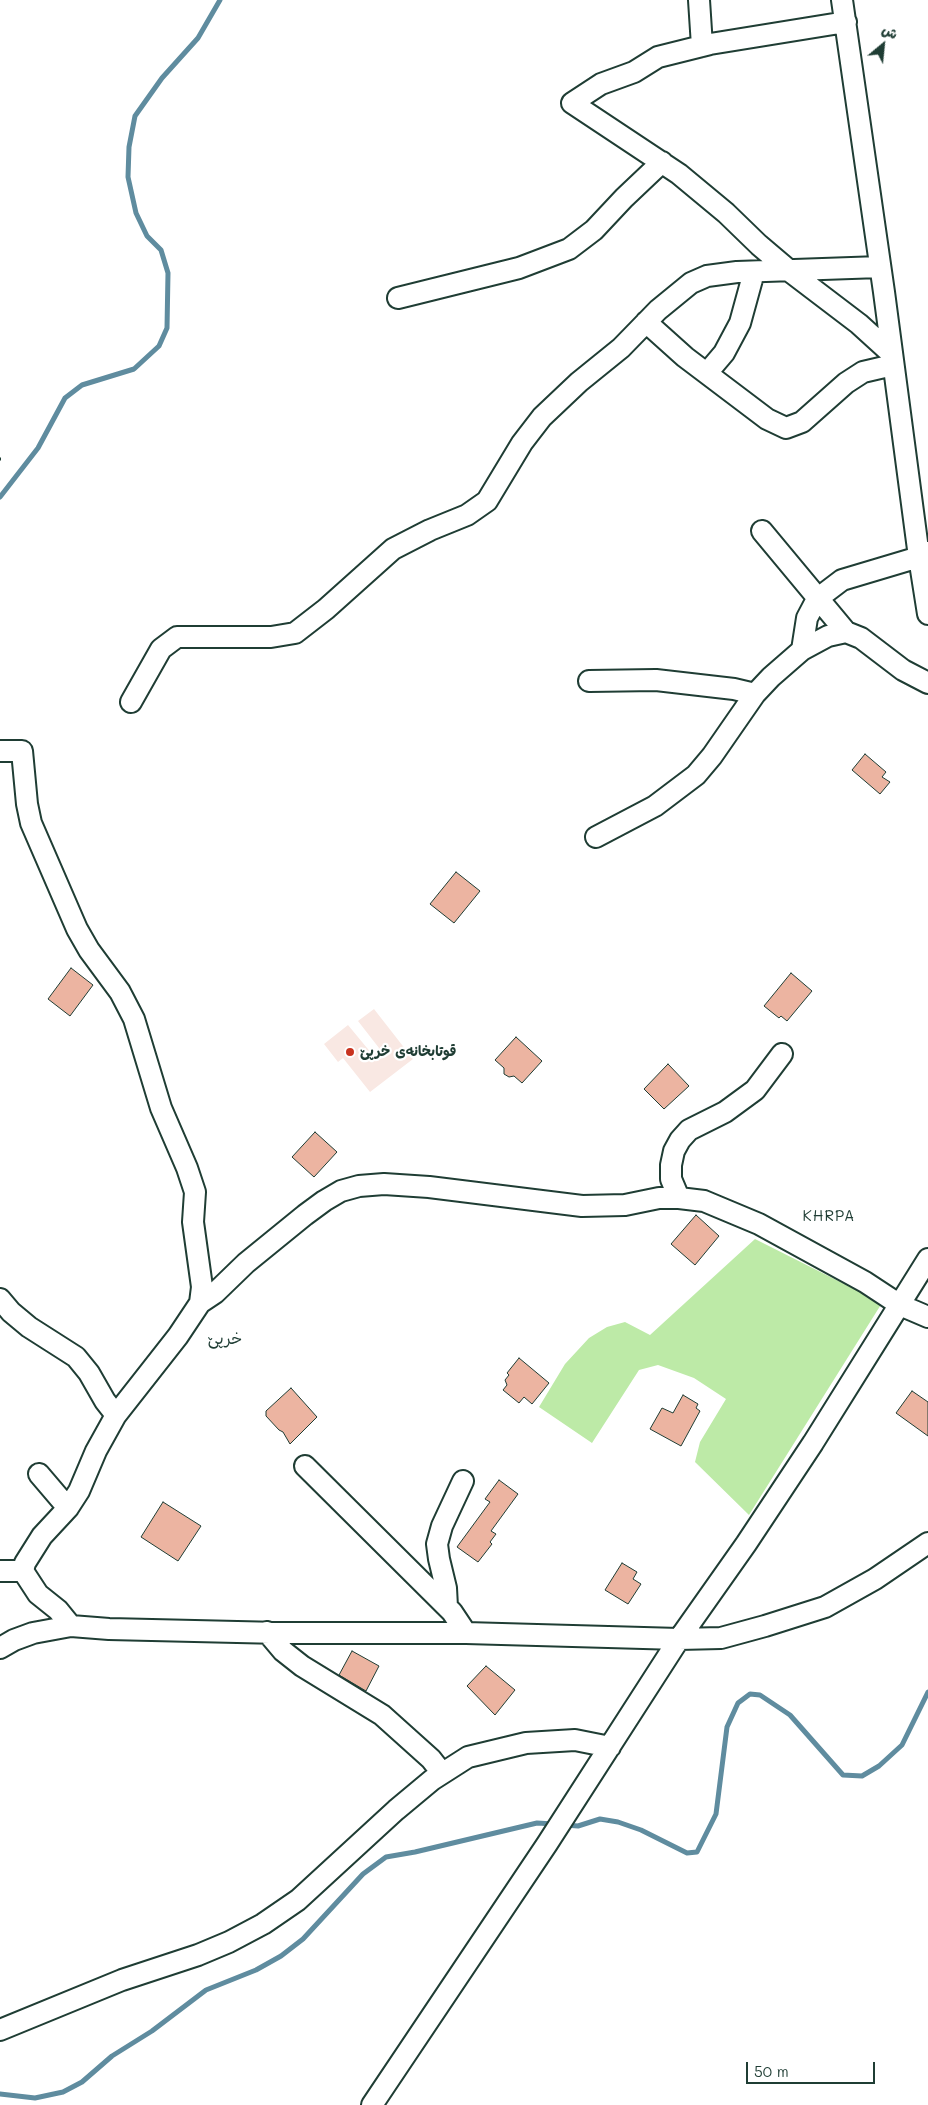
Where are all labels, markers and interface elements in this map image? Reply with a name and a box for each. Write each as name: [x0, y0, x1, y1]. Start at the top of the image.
text: ش: [879, 19, 902, 43]
north arrow: [858, 20, 908, 70]
place label: قوتابخانەی خرپێ: [360, 1044, 456, 1060]
marker: قوتابخانەی خرپێ: [344, 1046, 356, 1058]
district label: KHRPA: [802, 1207, 856, 1225]
district label: خرپێ: [208, 1329, 242, 1349]
scale bar: [748, 2052, 877, 2084]
text: 50 m: [754, 2061, 789, 2081]

